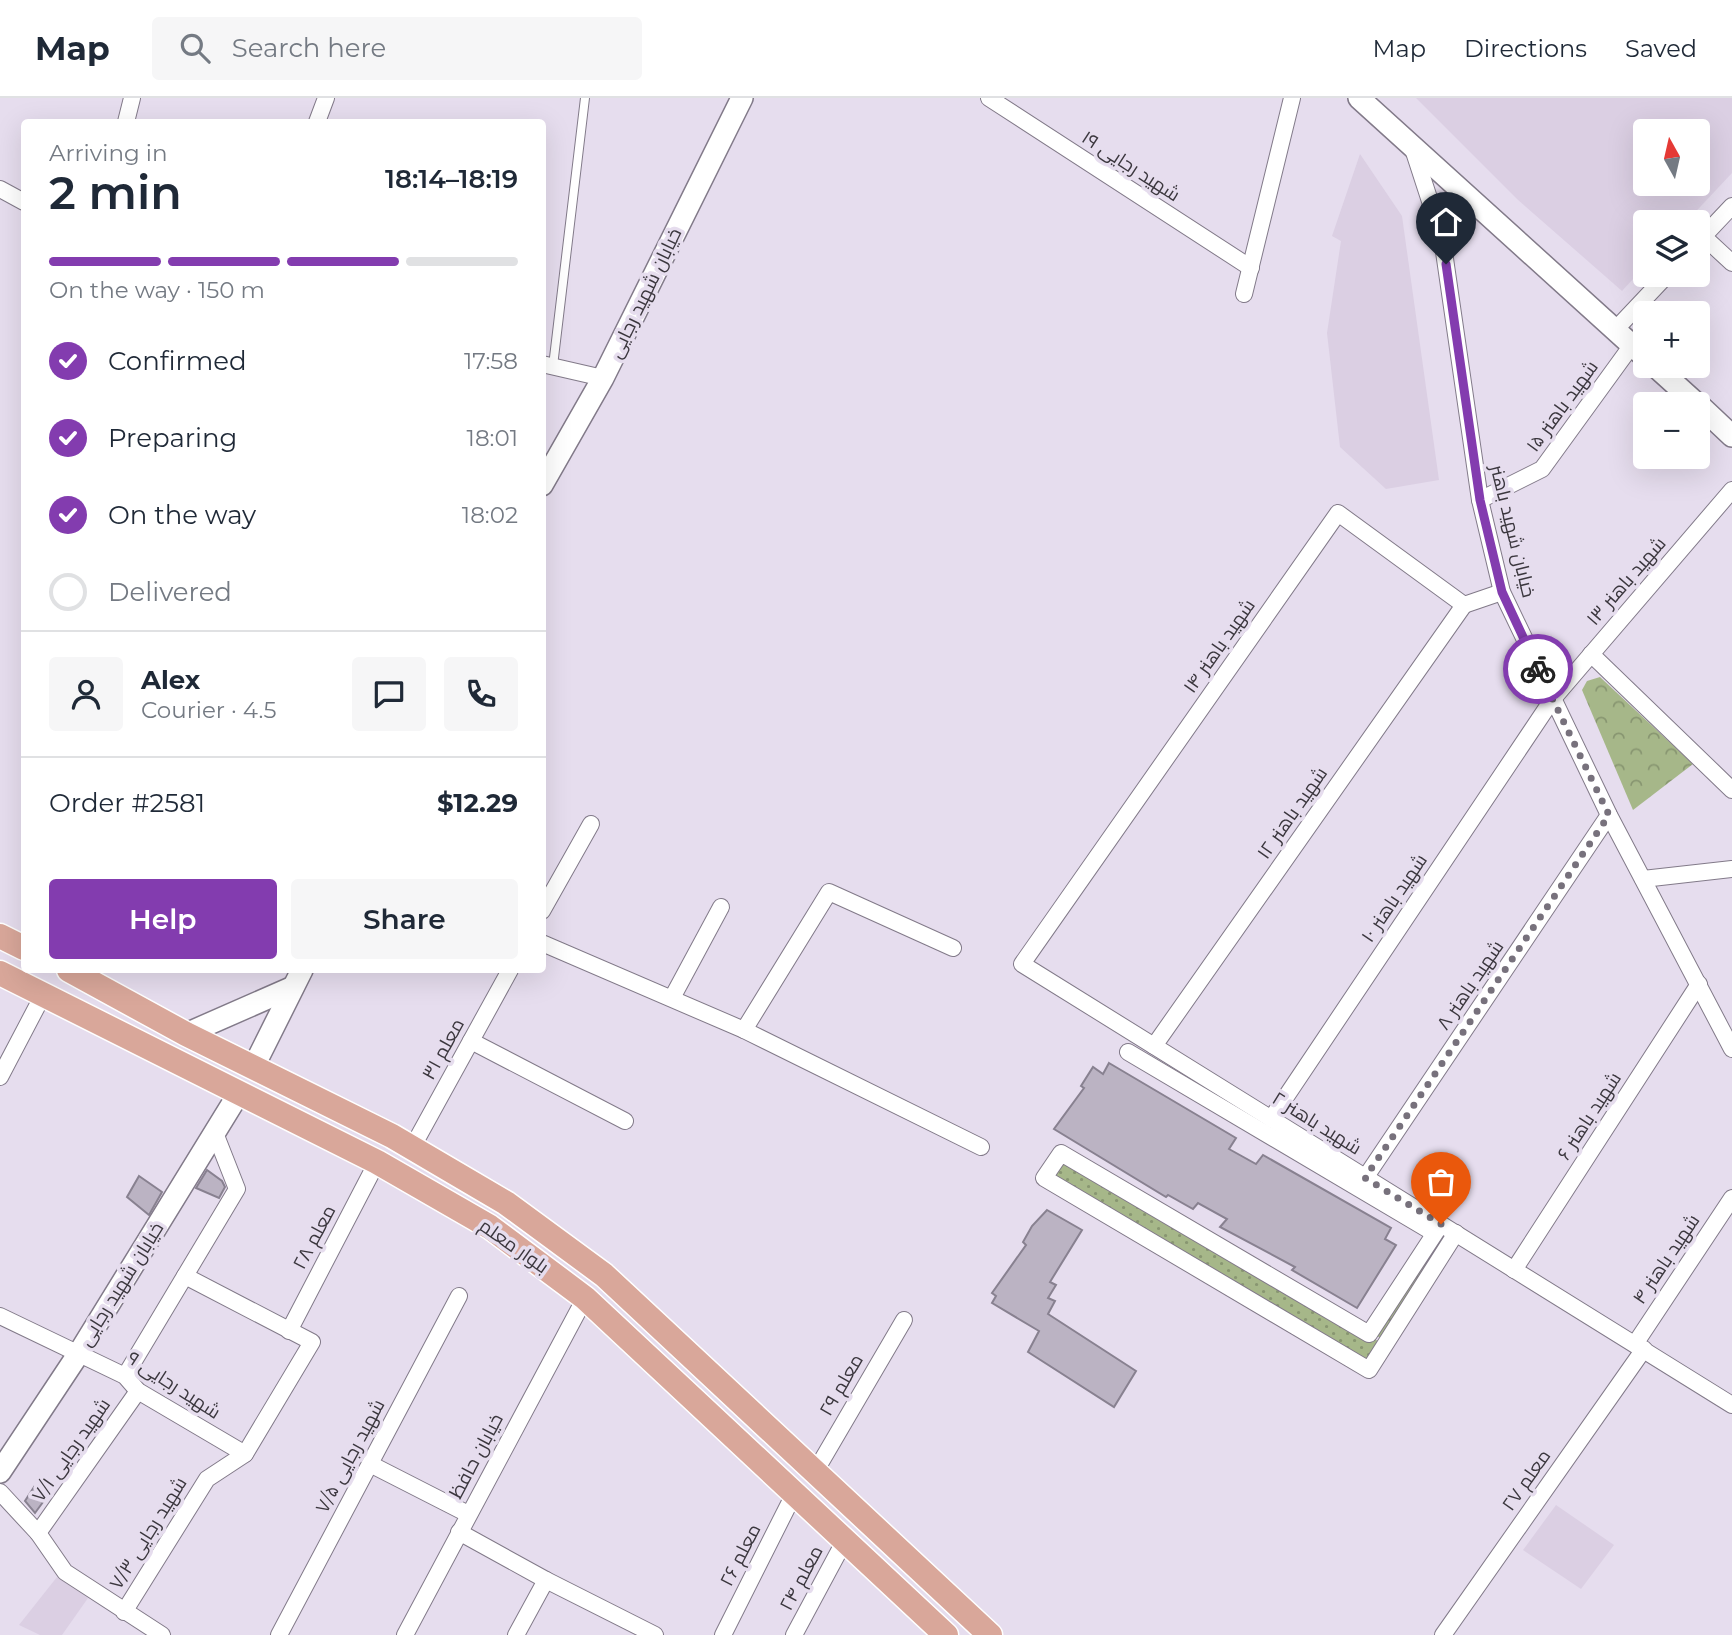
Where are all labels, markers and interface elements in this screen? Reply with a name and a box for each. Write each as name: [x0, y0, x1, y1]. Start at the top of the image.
search box: [152, 17, 642, 80]
text: Map: [35, 28, 110, 68]
icon: search: [176, 29, 214, 67]
text: Search here: [232, 32, 386, 64]
text: Map: [1373, 34, 1426, 63]
text: Directions: [1464, 34, 1587, 63]
text: Saved: [1625, 34, 1697, 63]
north arrow: [1633, 119, 1710, 196]
map controls: [1633, 119, 1710, 469]
street label: شهید رجایی ۱۹: [1077, 126, 1185, 206]
text: Arriving in: [49, 139, 168, 167]
text: 18:14–18:19: [385, 163, 518, 195]
text: 2 min: [49, 164, 182, 221]
pin: [1416, 192, 1476, 264]
icon: home: [1427, 203, 1465, 241]
button: layers: [1633, 210, 1710, 287]
street label: خیابان شهید رجایی: [604, 224, 686, 362]
text: On the way · 150 m: [49, 276, 265, 304]
button: +: [1633, 301, 1710, 378]
icon: check: [49, 342, 87, 380]
text: Confirmed: [108, 345, 247, 377]
text: 17:58: [464, 347, 518, 375]
street label: شهید باهنر ۱۵: [1521, 356, 1603, 456]
button: −: [1633, 392, 1710, 469]
icon: check: [49, 419, 87, 457]
text: Preparing: [108, 422, 237, 454]
text: 18:01: [467, 424, 518, 452]
street label: خیابان شهید باهنر: [1485, 461, 1541, 600]
icon: check: [49, 496, 87, 534]
text: On the way: [108, 499, 256, 531]
text: 18:02: [462, 501, 518, 529]
street label: شهید باهنر ۱۳: [1581, 532, 1671, 630]
text: Delivered: [108, 576, 232, 608]
street label: شهید باهنر ۱۴: [1178, 595, 1260, 697]
courier: [1503, 634, 1573, 704]
icon: bike: [1519, 650, 1557, 688]
button: person: [49, 657, 123, 731]
button: chat: [352, 657, 426, 731]
button: phone: [444, 657, 518, 731]
text: Alex: [141, 664, 200, 696]
text: Courier · 4.5: [141, 696, 276, 724]
street label: شهید باهنر ۱۲: [1252, 763, 1332, 863]
text: Order #2581: [49, 787, 205, 819]
text: $12.29: [437, 787, 518, 819]
street label: شهید باهنر ۱۰: [1356, 849, 1432, 947]
button: Help: [49, 879, 277, 959]
button: Share: [291, 879, 518, 959]
street label: شهید باهنر ۸: [1432, 936, 1508, 1034]
street label: معلم ۳۱: [417, 1014, 471, 1085]
street label: شهید باهنر ۶: [1552, 1068, 1626, 1164]
street label: شهید باهنر ۲: [1268, 1086, 1366, 1160]
pin: [1411, 1152, 1471, 1224]
icon: bag: [1422, 1163, 1460, 1201]
street label: معلم ۲۸: [288, 1201, 342, 1274]
street label: شهید باهنر ۴: [1627, 1210, 1705, 1308]
street label: بلوار معلم: [474, 1214, 553, 1280]
street label: خیابان شهید رجایی: [74, 1218, 168, 1350]
street label: شهید رجایی ۹: [123, 1346, 225, 1424]
street label: معلم ۲۹: [814, 1350, 870, 1421]
street label: شهید رجایی ۷/۱: [27, 1394, 115, 1506]
street label: شهید رجایی ۷/۵: [310, 1395, 390, 1517]
street label: خیابان حافظ: [444, 1410, 508, 1502]
street label: معلم ۲۷: [1497, 1445, 1557, 1516]
street label: شهید رجایی ۷/۳: [104, 1473, 192, 1593]
street label: معلم ۲۶: [715, 1520, 767, 1591]
street label: معلم ۲۴: [774, 1542, 829, 1615]

